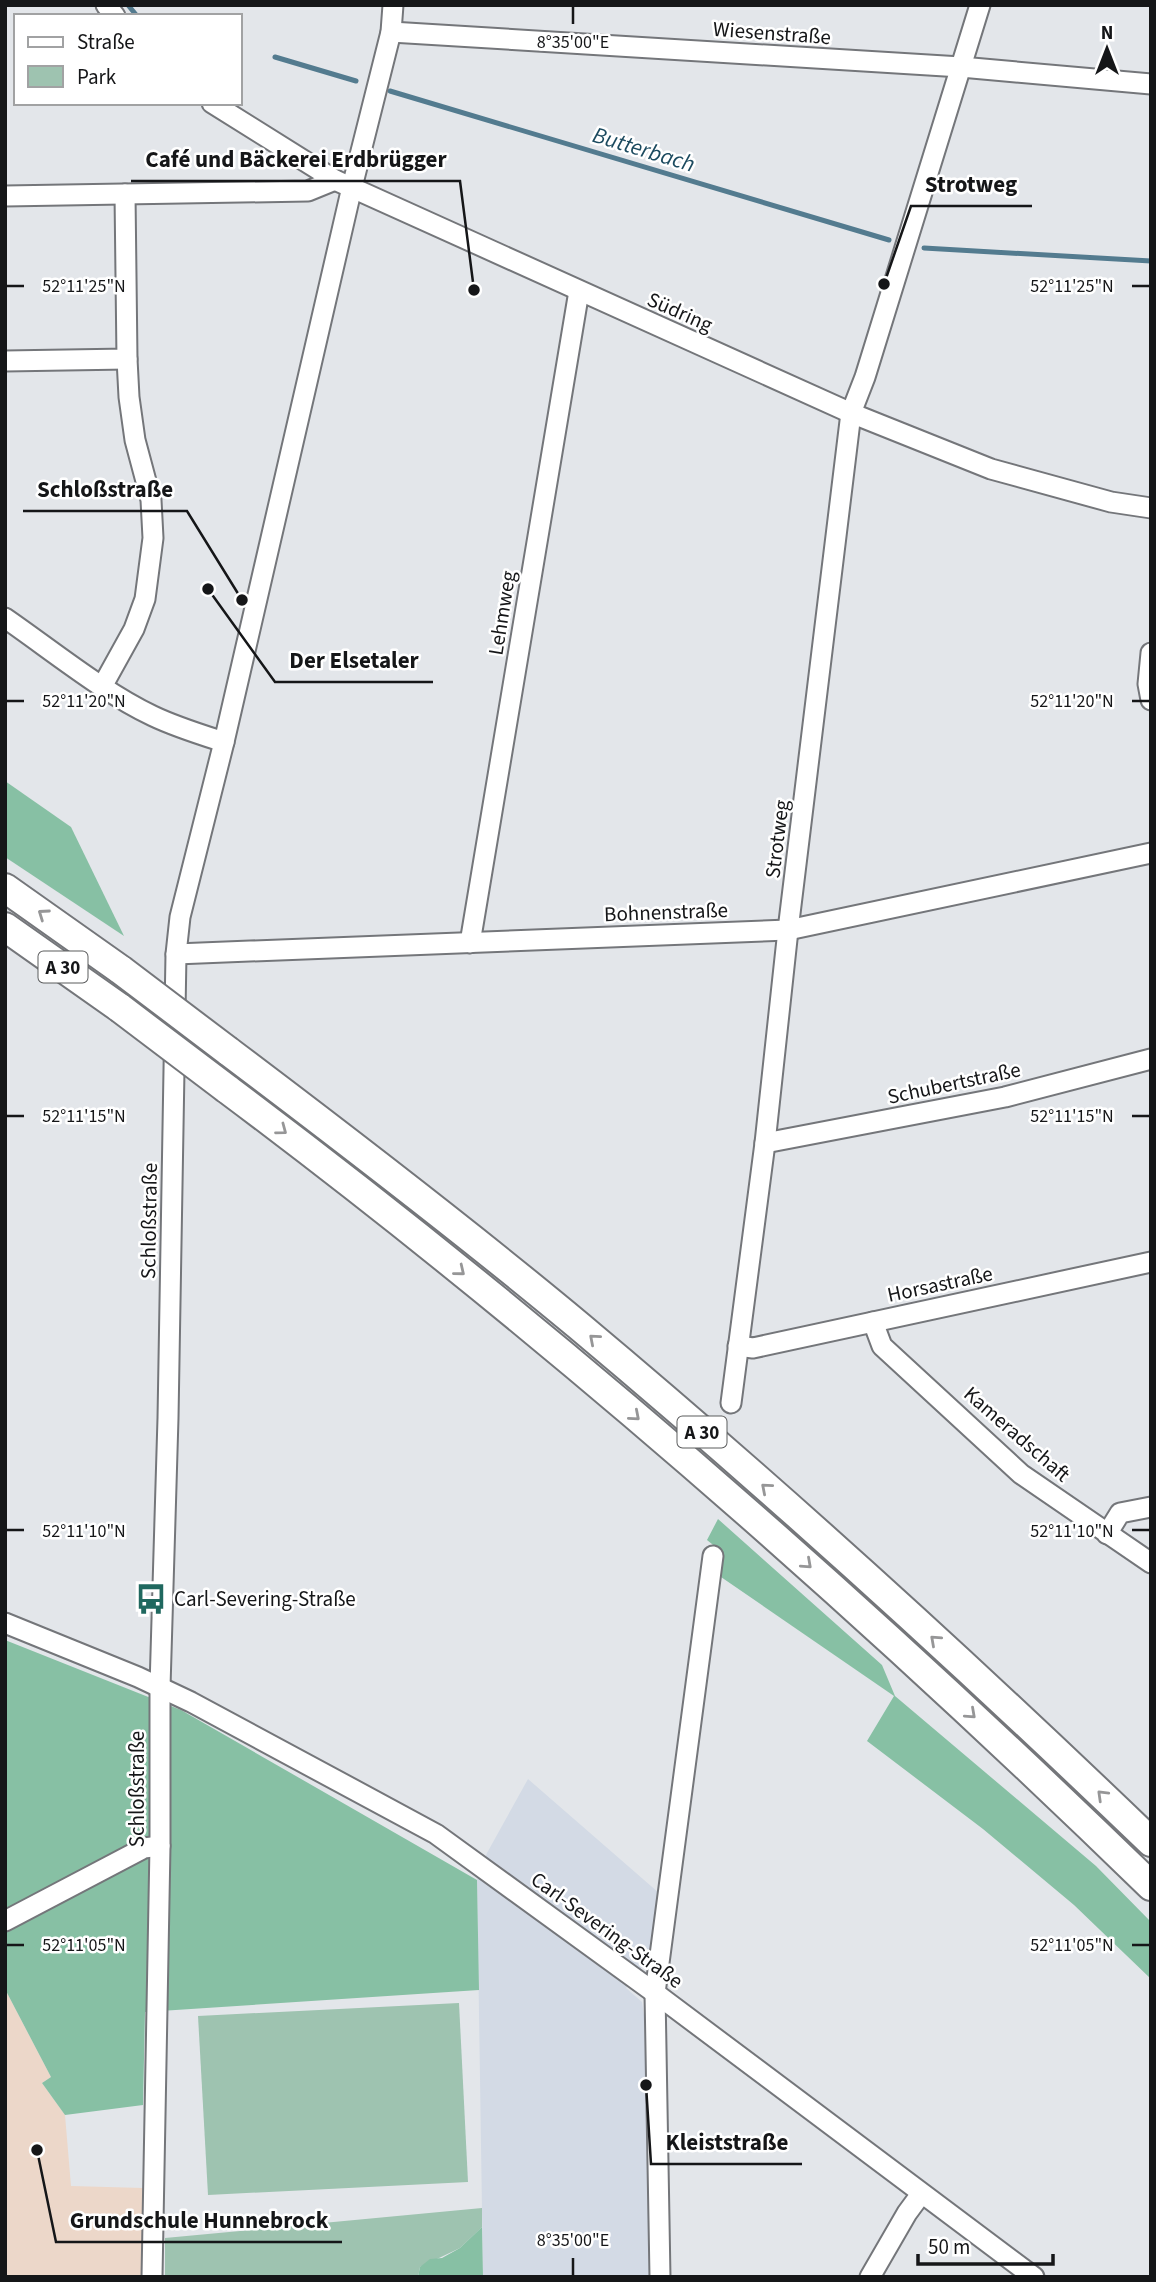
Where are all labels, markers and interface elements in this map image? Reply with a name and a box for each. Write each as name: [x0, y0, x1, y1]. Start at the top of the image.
legend: [14, 14, 242, 105]
street label: Wiesenstraße: [712, 14, 832, 52]
north arrow: [1072, 14, 1142, 84]
text: N: [1101, 20, 1113, 47]
text: Straße: [77, 27, 135, 57]
text: 8°35'00"E: [537, 30, 609, 55]
text: Park: [77, 62, 117, 92]
water label: Butterbach: [589, 118, 699, 181]
callout: Café und Bäckerei Erdbrügger: [131, 137, 460, 181]
text: Café und Bäckerei Erdbrügger: [145, 143, 448, 176]
callout: Strotweg: [911, 162, 1032, 206]
text: Strotweg: [925, 168, 1017, 201]
text: 52°11'25"N: [42, 274, 126, 299]
text: 52°11'25"N: [1030, 274, 1114, 299]
street label: Südring: [642, 284, 718, 340]
callout: Schloßstraße: [23, 467, 187, 511]
text: Schloßstraße: [37, 473, 173, 506]
street label: Lehmweg: [481, 568, 524, 657]
callout: Der Elsetaler: [275, 638, 433, 682]
text: Der Elsetaler: [289, 644, 420, 677]
text: 52°11'20"N: [42, 689, 126, 714]
text: 52°11'20"N: [1030, 689, 1114, 714]
street label: Strotweg: [757, 798, 797, 880]
street label: Bohnenstraße: [604, 895, 728, 929]
one-way arrow: [38, 910, 51, 922]
road number: A 30: [38, 951, 88, 982]
street label: Schubertstraße: [885, 1054, 1023, 1112]
text: 52°11'15"N: [42, 1104, 126, 1129]
text: 52°11'15"N: [1030, 1104, 1114, 1129]
one-way arrow: [274, 1121, 286, 1134]
street label: Schloßstraße: [133, 1163, 165, 1279]
street label: Horsastraße: [885, 1258, 995, 1310]
one-way arrow: [451, 1263, 464, 1275]
one-way arrow: [589, 1335, 602, 1347]
street label: Kameradschaft: [957, 1379, 1077, 1489]
one-way arrow: [627, 1408, 640, 1420]
road number: A 30: [678, 1416, 726, 1448]
one-way arrow: [761, 1484, 774, 1496]
text: 52°11'10"N: [42, 1519, 126, 1544]
text: 52°11'10"N: [1030, 1519, 1114, 1544]
one-way arrow: [799, 1556, 812, 1569]
bus stop icon: Carl-Severing-Straße: [134, 1582, 168, 1616]
place label: Carl-Severing-Straße: [174, 1584, 356, 1614]
one-way arrow: [931, 1635, 944, 1648]
one-way arrow: [963, 1706, 976, 1718]
street label: Schloßstraße: [122, 1731, 152, 1847]
one-way arrow: [1097, 1790, 1110, 1803]
street label: Carl-Severing-Straße: [525, 1864, 689, 1996]
text: 52°11'05"N: [42, 1933, 126, 1958]
text: 52°11'05"N: [1030, 1933, 1114, 1958]
callout: Kleiststraße: [651, 2120, 802, 2164]
text: Kleiststraße: [666, 2126, 789, 2159]
callout: Grundschule Hunnebrock: [56, 2198, 342, 2242]
text: Grundschule Hunnebrock: [70, 2204, 329, 2237]
scale bar: [918, 2222, 1053, 2266]
text: 8°35'00"E: [537, 2228, 609, 2253]
text: 50 m: [928, 2232, 970, 2262]

